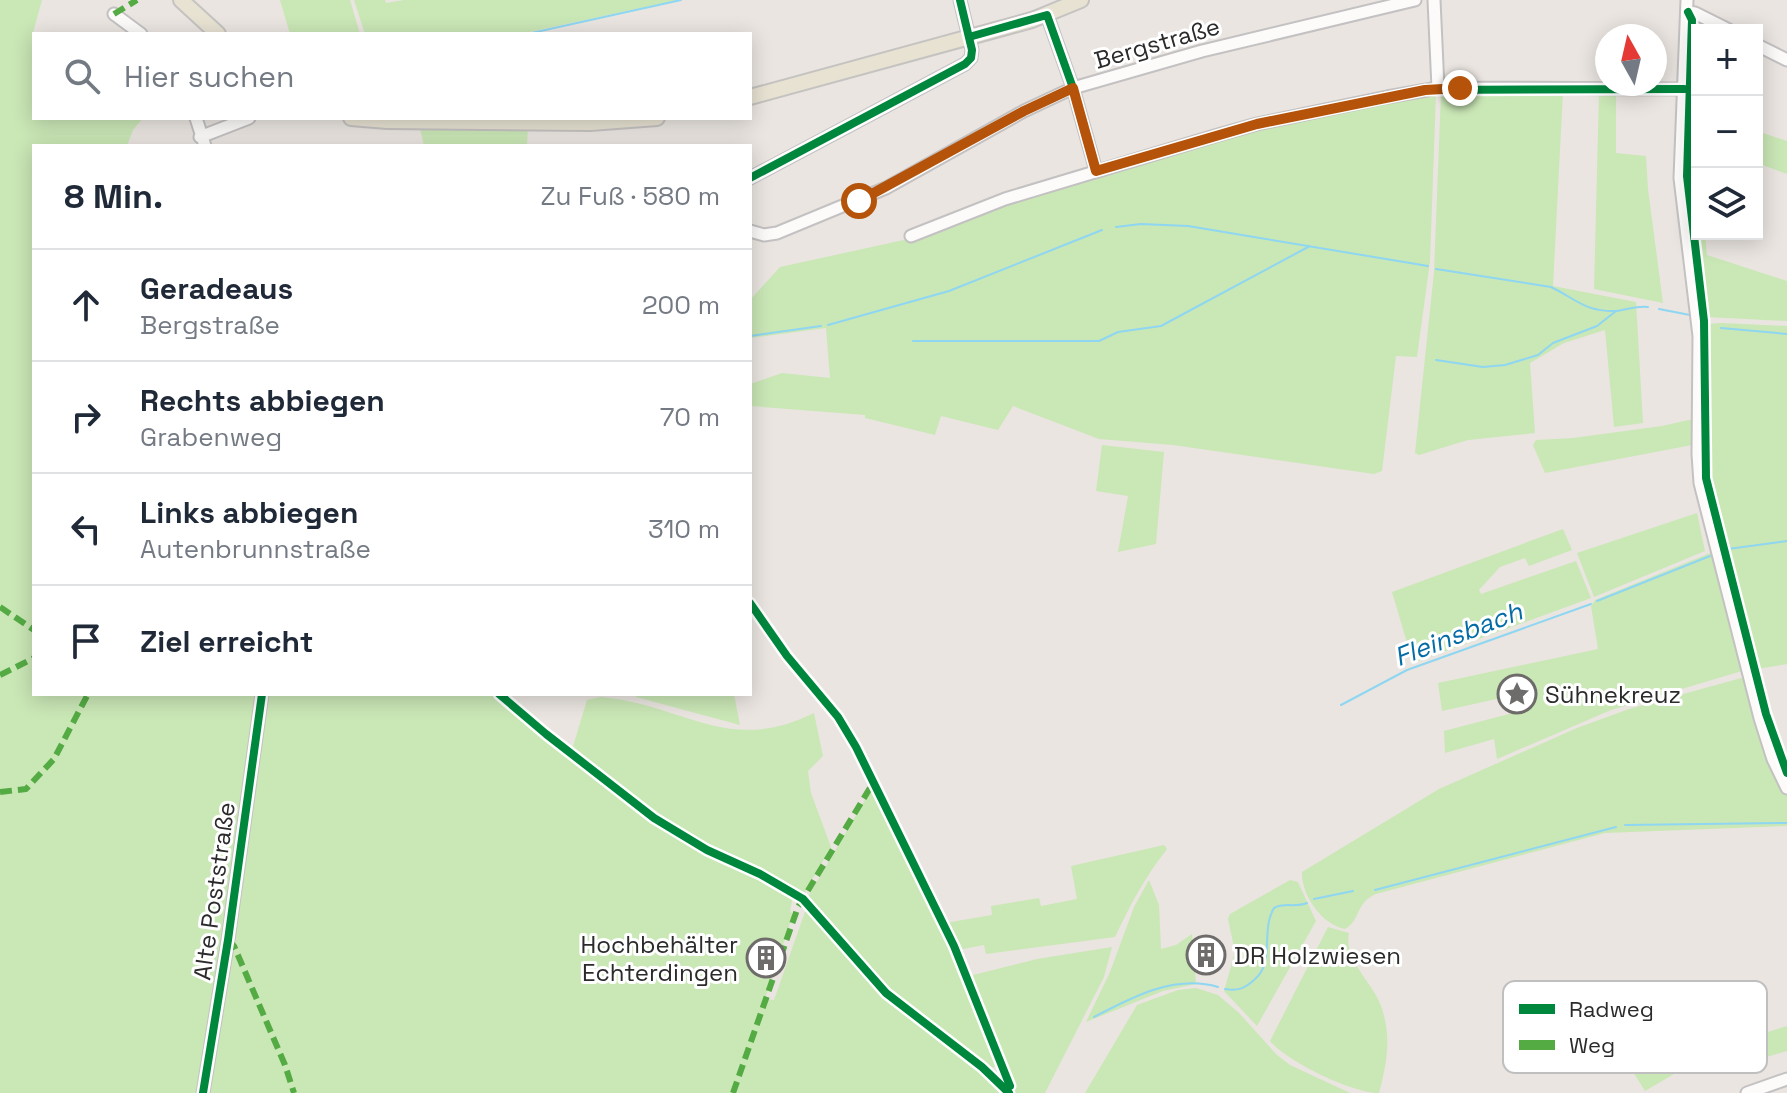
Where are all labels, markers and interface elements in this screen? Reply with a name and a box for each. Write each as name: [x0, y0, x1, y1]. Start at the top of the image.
street label: Bergstraße: [1091, 10, 1223, 76]
north arrow: [1595, 24, 1667, 96]
map controls: [1691, 24, 1763, 240]
button: +: [1691, 24, 1763, 96]
search box: [32, 32, 752, 120]
icon: search: [60, 54, 104, 98]
text: Hier suchen: [124, 57, 294, 96]
route end: [1442, 70, 1478, 106]
button: −: [1691, 96, 1763, 168]
button: layers: [1691, 168, 1763, 240]
text: 8 Min.: [64, 175, 163, 218]
text: Zu Fuß · 580 m: [541, 179, 720, 213]
route start: [841, 183, 877, 219]
text: Geradeaus: [140, 269, 293, 308]
icon: ahead: [64, 283, 108, 327]
text: 200 m: [642, 288, 720, 322]
text: Bergstraße: [140, 308, 280, 342]
text: Rechts abbiegen: [140, 381, 385, 420]
icon: right: [64, 395, 108, 439]
text: 70 m: [660, 400, 720, 434]
text: Grabenweg: [140, 420, 282, 454]
text: Links abbiegen: [140, 493, 358, 532]
icon: left: [64, 507, 108, 551]
text: 310 m: [648, 512, 720, 546]
text: Autenbrunnstraße: [140, 532, 371, 566]
water label: Fleinsbach: [1389, 594, 1528, 674]
icon: arrive: [64, 619, 108, 663]
text: Ziel erreicht: [140, 622, 313, 661]
place icon: Sühnekreuz: [1496, 673, 1538, 715]
place label: Sühnekreuz: [1545, 679, 1681, 710]
street label: Alte Poststraße: [186, 800, 242, 982]
place label: Hochbehälter Echterdingen: [580, 929, 738, 988]
building icon: DR Holzwiesen: [1185, 934, 1227, 976]
building icon: Hochbehälter Echterdingen: [745, 937, 787, 979]
place label: DR Holzwiesen: [1234, 940, 1401, 971]
legend: [1503, 981, 1767, 1073]
text: Radweg: [1569, 995, 1654, 1023]
text: Weg: [1569, 1031, 1615, 1059]

